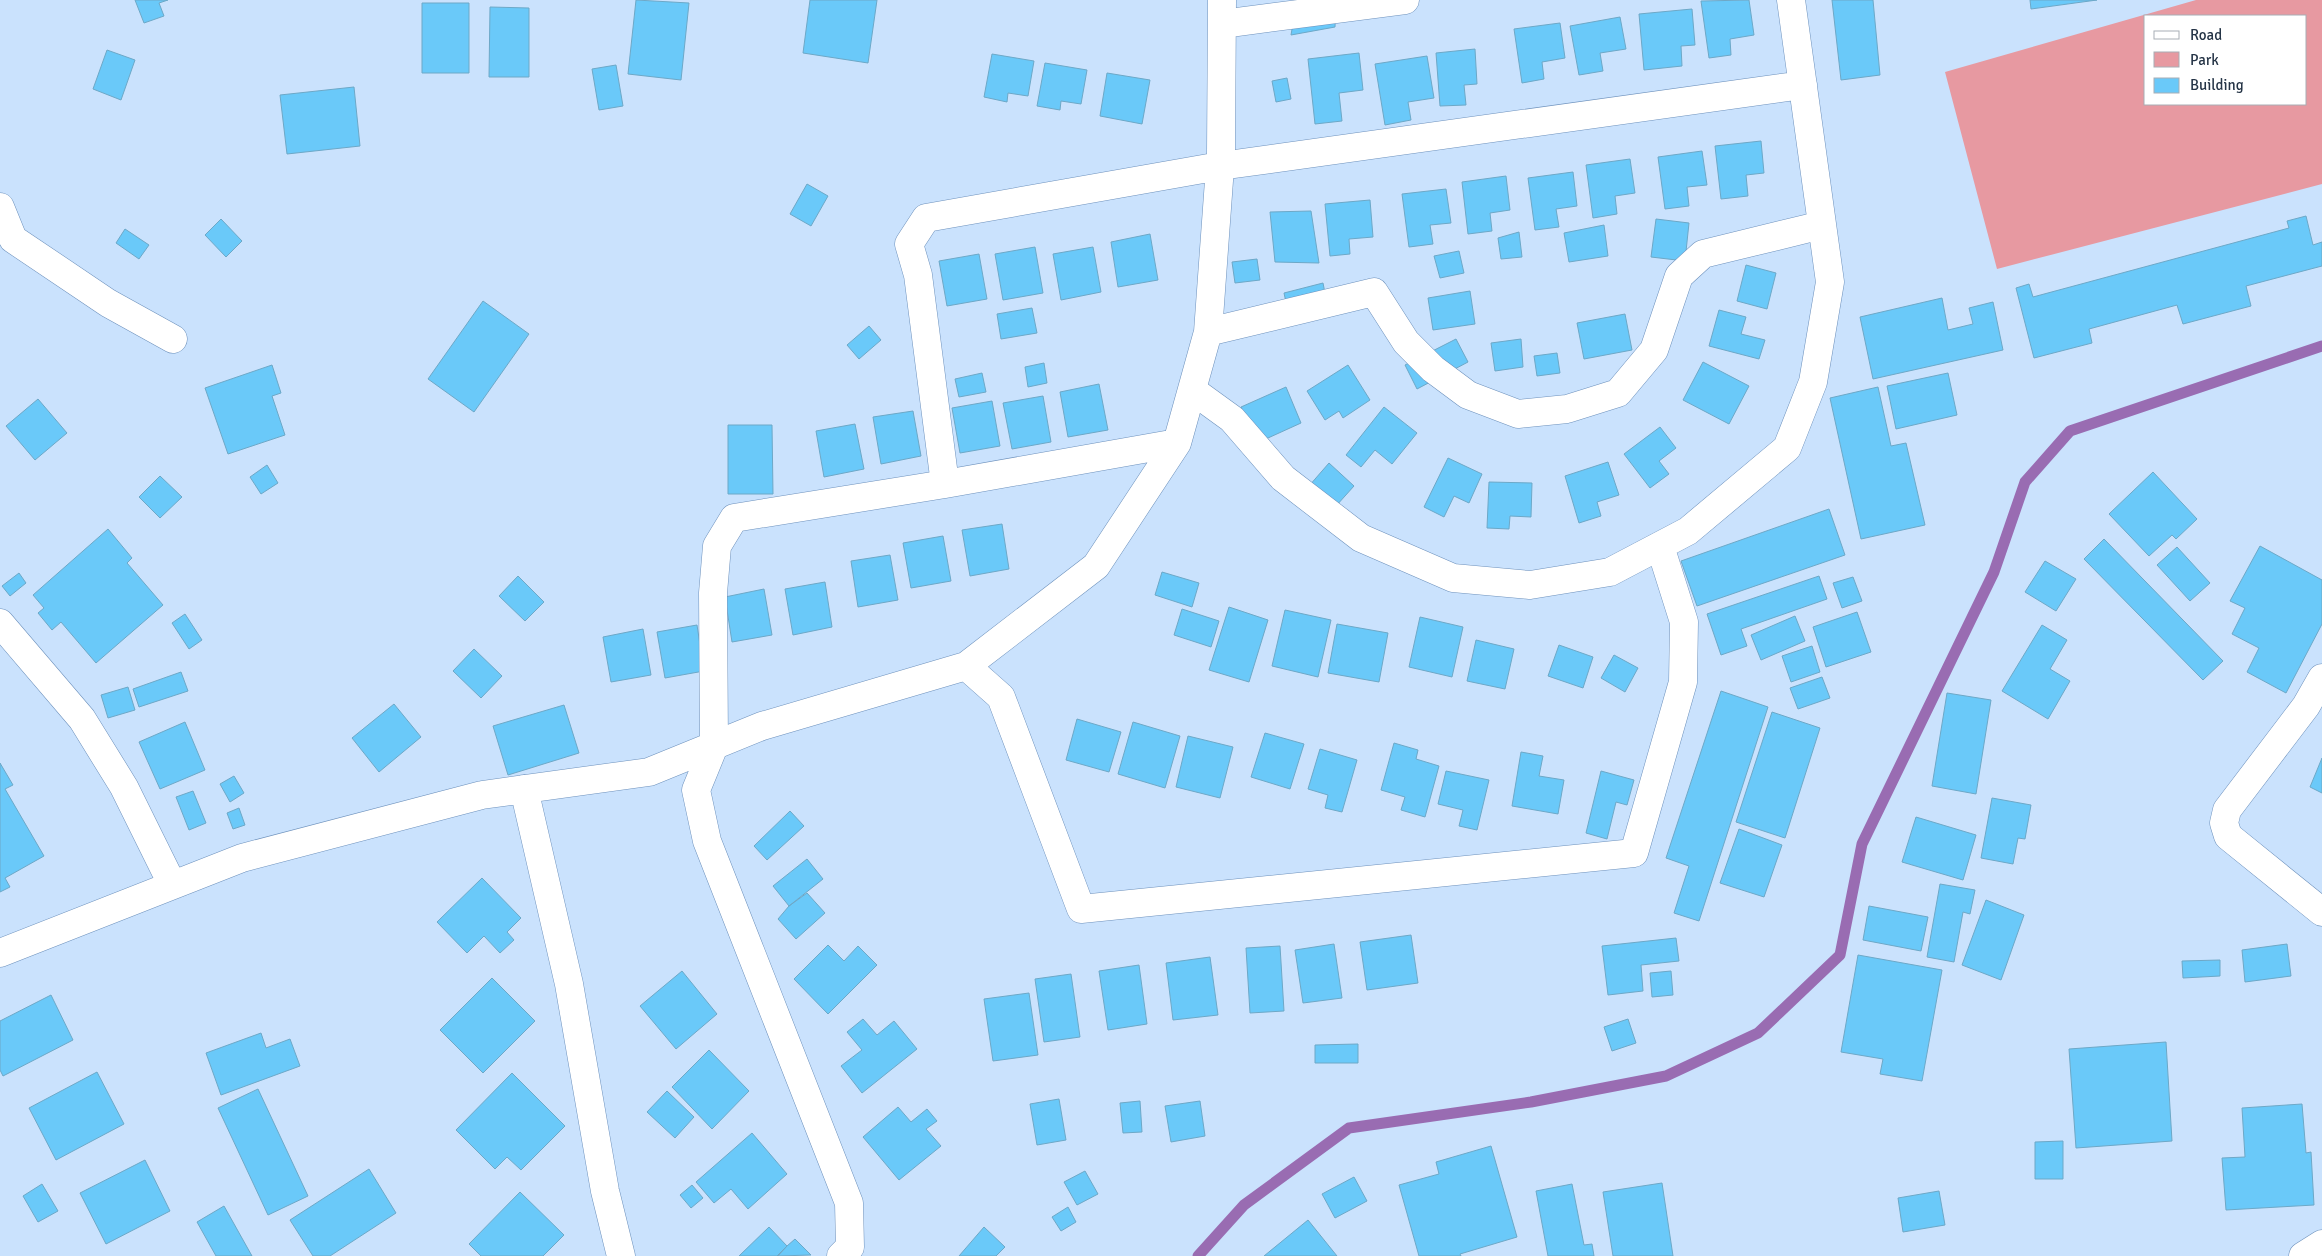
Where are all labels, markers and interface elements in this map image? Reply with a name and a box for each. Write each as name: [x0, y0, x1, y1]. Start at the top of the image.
legend: [2144, 15, 2307, 105]
text: Road: [2190, 26, 2222, 44]
text: Park: [2190, 51, 2219, 69]
text: Building: [2190, 76, 2244, 94]

